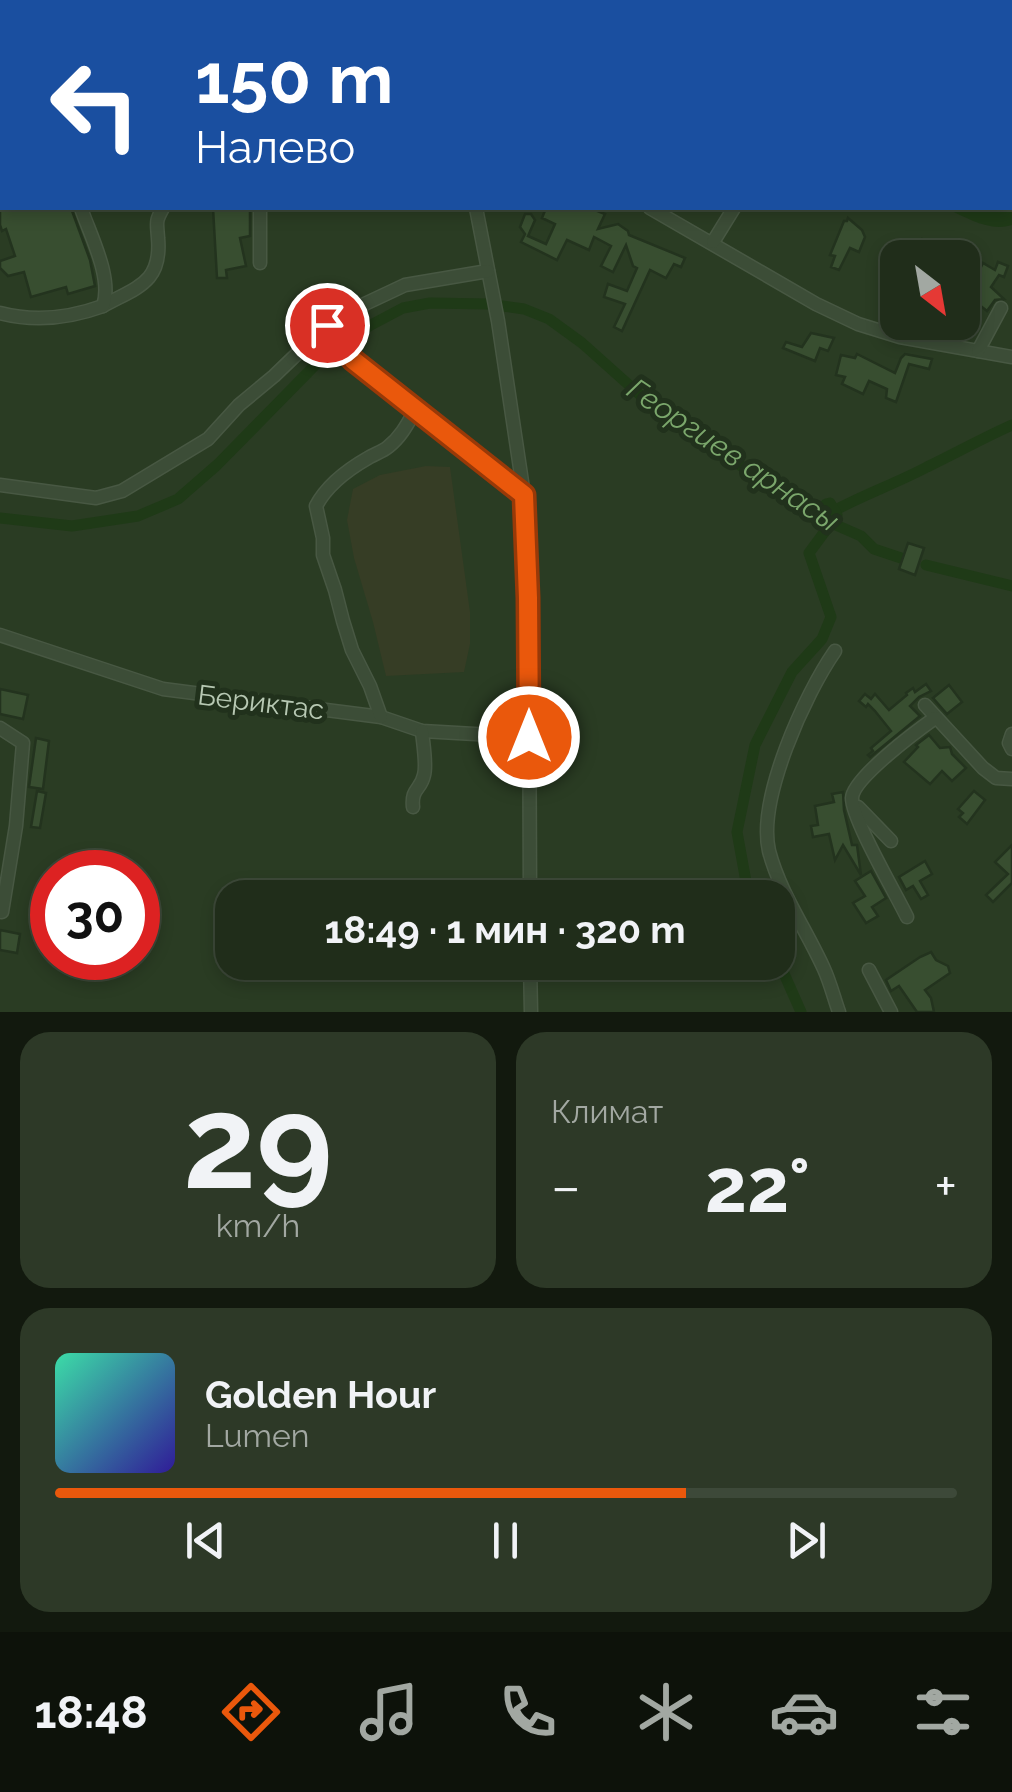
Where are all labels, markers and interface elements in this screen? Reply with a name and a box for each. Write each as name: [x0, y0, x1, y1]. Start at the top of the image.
text: 150 m: [195, 37, 393, 119]
icon: left: [30, 40, 160, 170]
text: Налево: [195, 121, 355, 174]
north arrow: [880, 240, 980, 340]
map controls: [880, 240, 980, 340]
pin: [285, 283, 370, 368]
icon: arrive: [300, 298, 355, 353]
water label: Георгиев арнасы: [621, 371, 845, 538]
street label: Бериктас: [196, 678, 326, 727]
position arrow: [477, 685, 581, 789]
speed limit sign: 30: [30, 850, 160, 980]
text: 18:49 · 1 мин · 320 m: [324, 907, 686, 952]
text: 29: [183, 1066, 333, 1218]
text: Климат: [551, 1093, 663, 1130]
text: 22°: [705, 1141, 810, 1230]
text: −: [551, 1154, 581, 1219]
text: +: [934, 1154, 957, 1219]
text: km/h: [216, 1207, 300, 1244]
text: Golden Hour: [205, 1372, 436, 1417]
text: Lumen: [205, 1417, 309, 1454]
icon: previous: [178, 1513, 233, 1568]
icon: pause: [478, 1513, 533, 1568]
icon: next: [779, 1513, 834, 1568]
icon: directions: [216, 1677, 286, 1747]
icon: music: [354, 1677, 424, 1747]
icon: phone: [493, 1677, 563, 1747]
icon: climate: [631, 1677, 701, 1747]
icon: car: [769, 1677, 839, 1747]
icon: filters: [908, 1677, 978, 1747]
text: 18:48: [34, 1686, 148, 1739]

